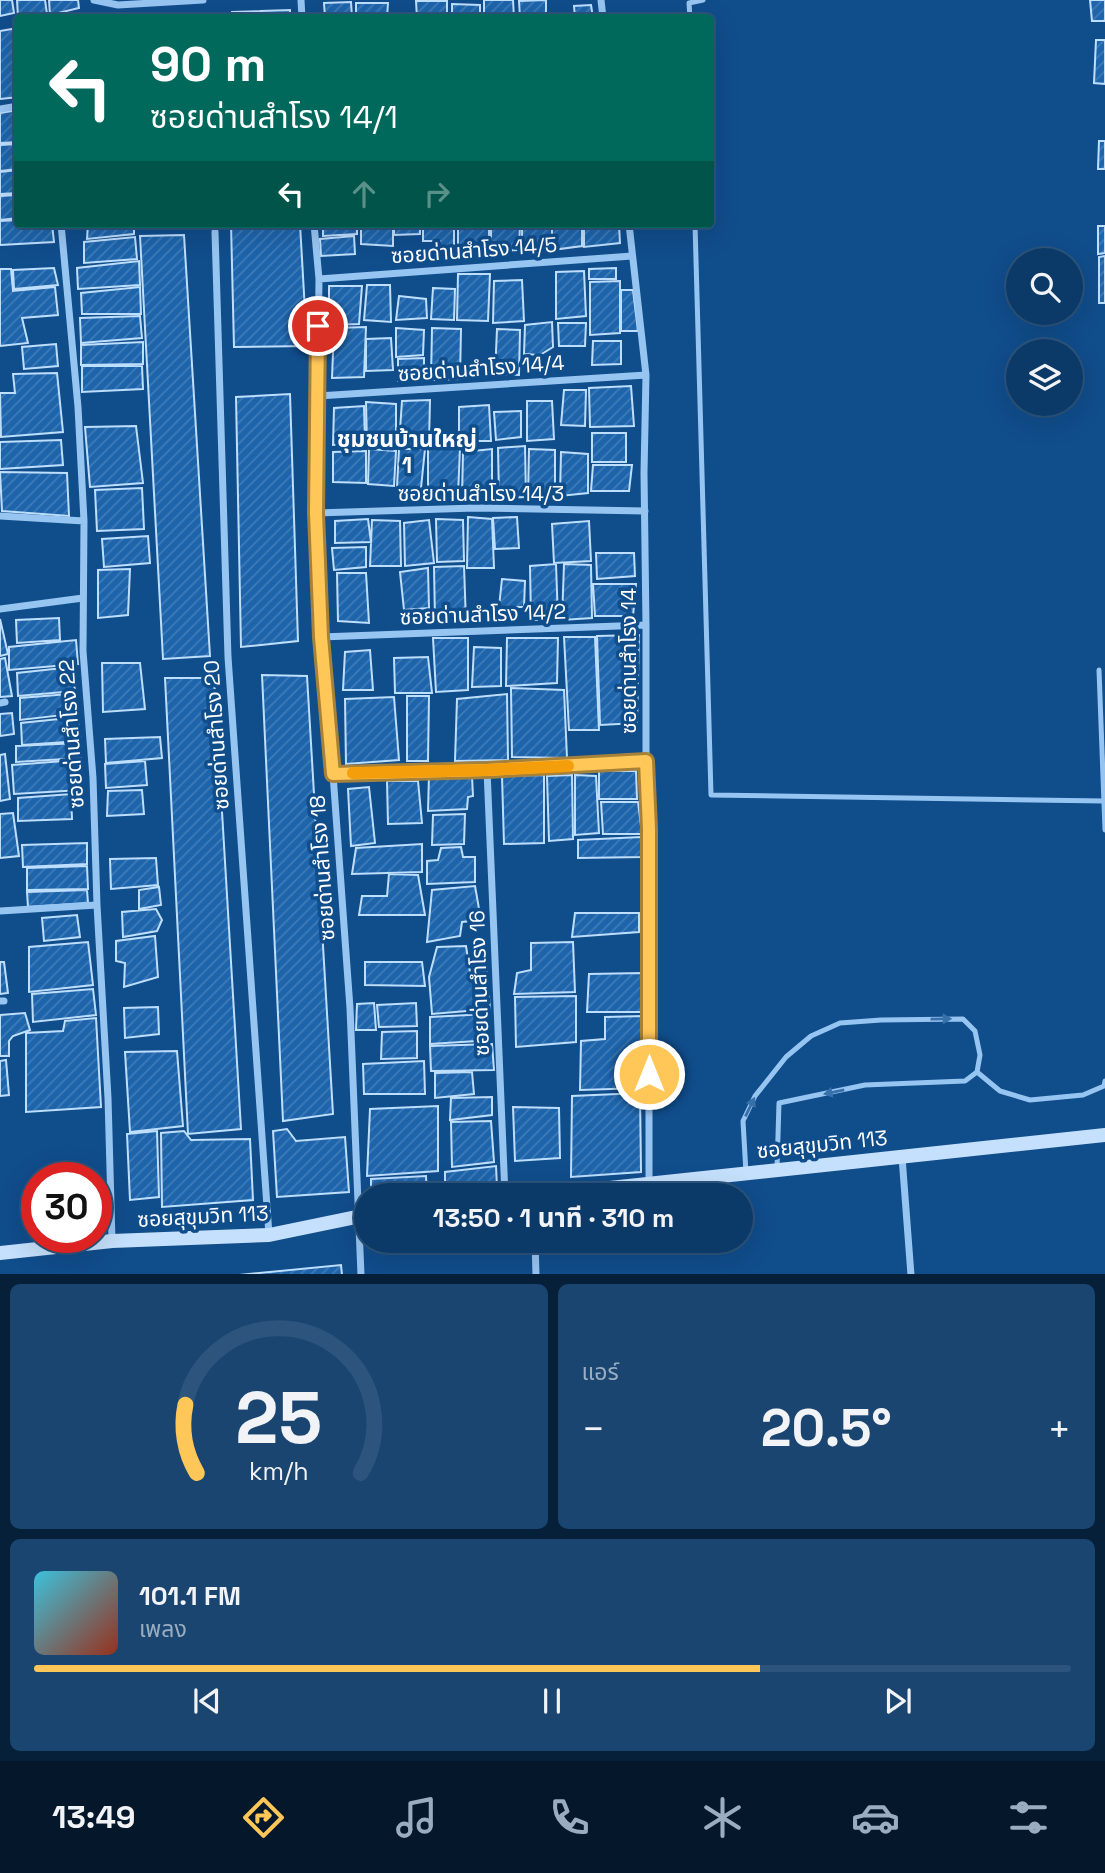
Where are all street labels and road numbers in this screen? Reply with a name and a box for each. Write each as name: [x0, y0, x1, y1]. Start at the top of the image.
street label: ซอยด่านสำโรง 14/5: [390, 231, 558, 269]
street label: ซอยด่านสำโรง 14/4: [397, 349, 565, 387]
street label: ซอยด่านสำโรง 14/3: [398, 480, 564, 507]
street label: ซอยด่านสำโรง 14: [615, 588, 642, 734]
street label: ซอยด่านสำโรง 14/2: [399, 598, 567, 630]
street label: ซอยด่านสำโรง 22: [52, 658, 90, 810]
street label: ซอยด่านสำโรง 20: [197, 659, 235, 811]
street label: ซอยด่านสำโรง 18: [303, 794, 341, 942]
street label: ซอยด่านสำโรง 16: [463, 910, 495, 1056]
street label: ซอยสุขุมวิท 113: [755, 1124, 889, 1164]
street label: ซอยสุขุมวิท 113: [137, 1199, 269, 1233]

